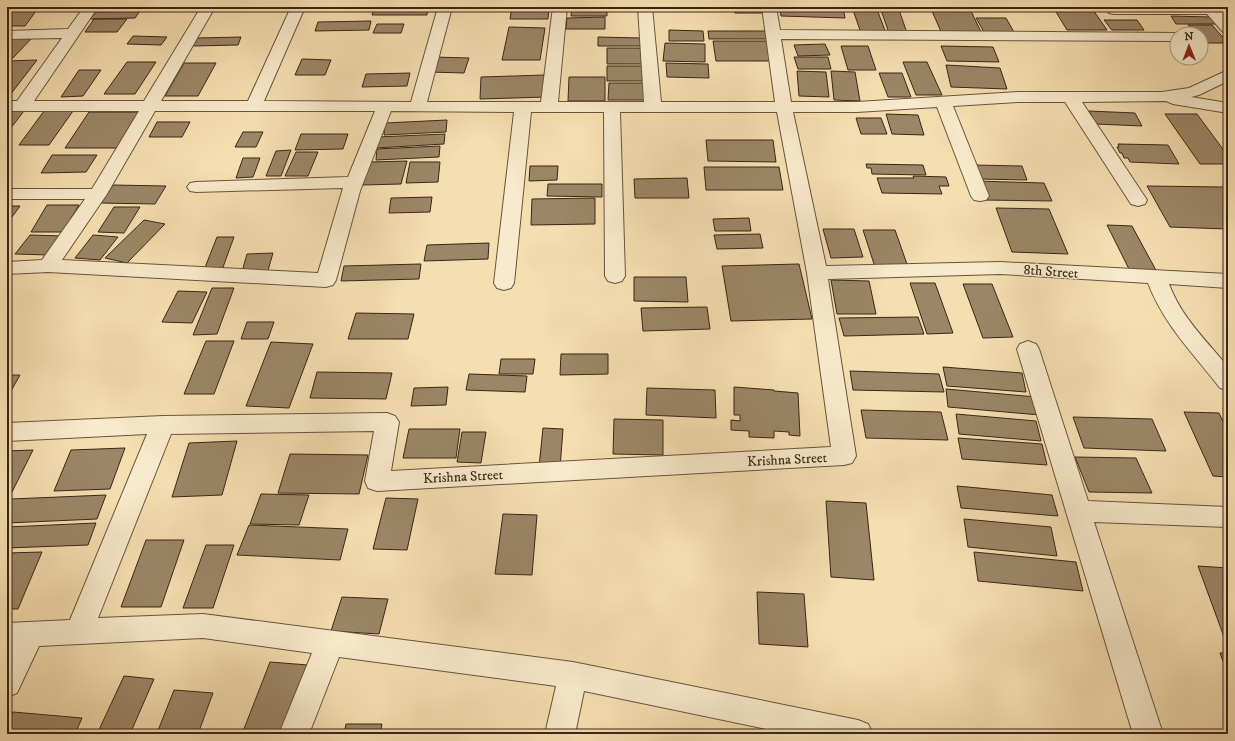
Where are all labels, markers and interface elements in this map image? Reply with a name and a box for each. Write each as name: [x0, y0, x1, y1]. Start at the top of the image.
north arrow: [1169, 26, 1209, 66]
text: N: [1184, 30, 1193, 44]
street label: 8th Street: [1023, 261, 1079, 283]
street label: Krishna Street: [747, 449, 828, 471]
street label: Krishna Street: [423, 466, 504, 488]

